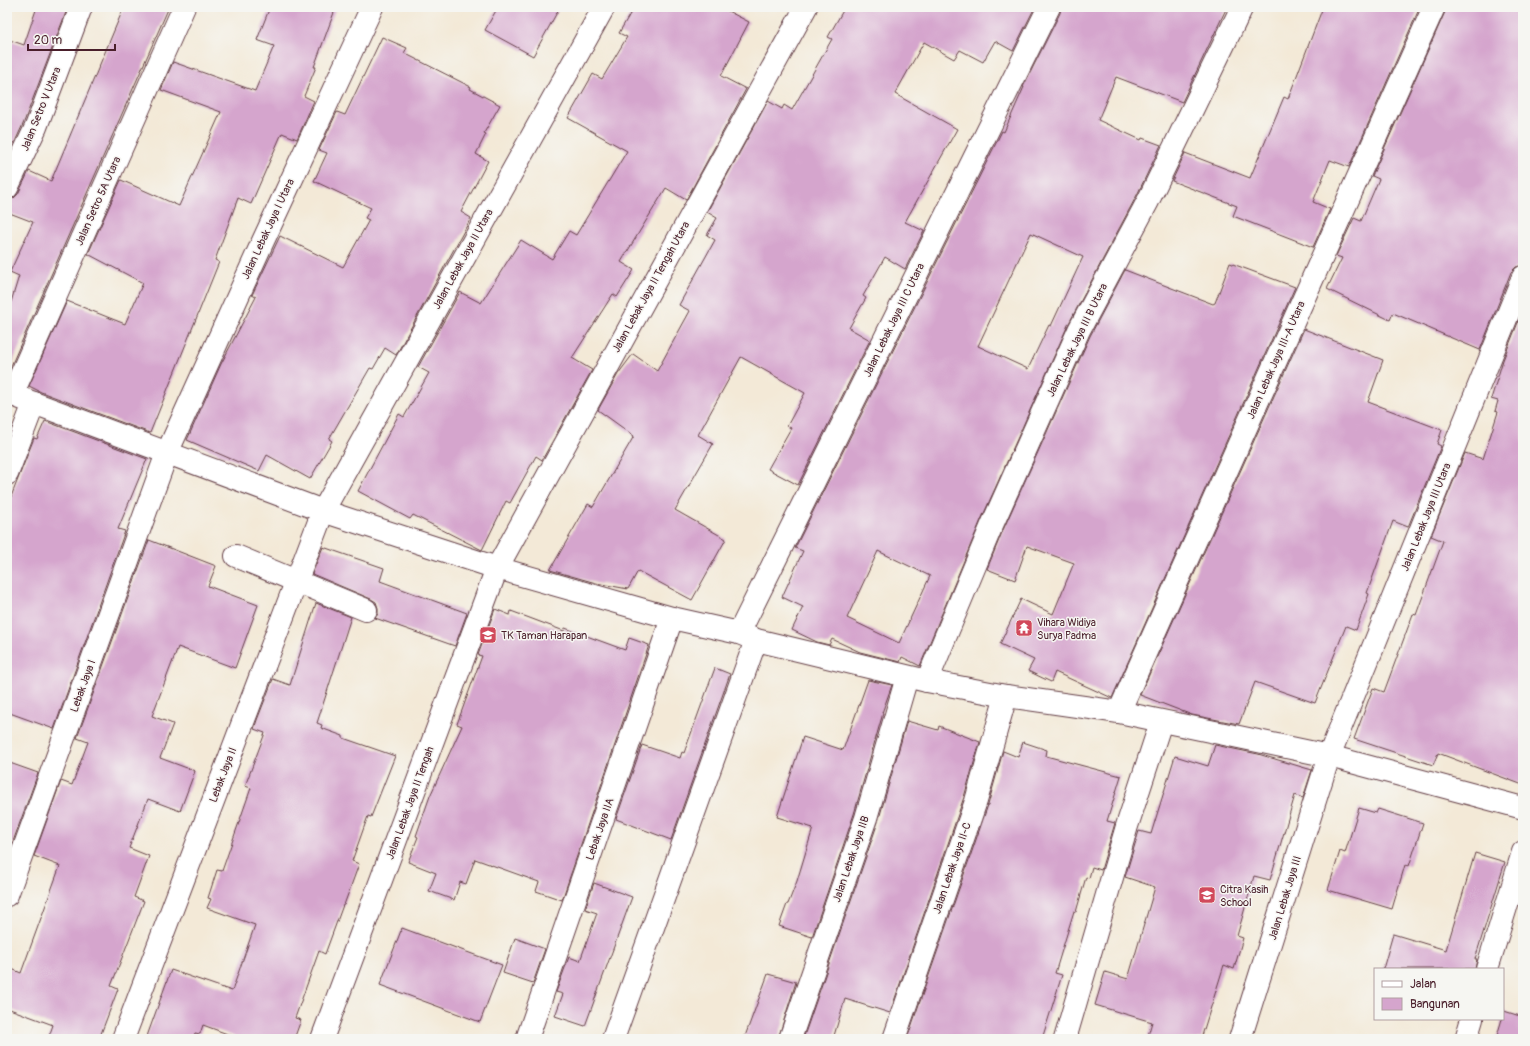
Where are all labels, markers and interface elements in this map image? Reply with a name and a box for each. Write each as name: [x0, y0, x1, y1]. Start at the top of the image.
scale bar: [28, 26, 115, 52]
text: 20 m: [34, 33, 63, 48]
street label: Jalan Setro V Utara: [18, 65, 64, 153]
street label: Jalan Setro 5A Utara: [73, 154, 123, 248]
street label: Jalan Lebak Jaya I Utara: [239, 177, 297, 281]
street label: Jalan Lebak Jaya II Utara: [430, 207, 496, 311]
street label: Jalan Lebak Jaya II Tengah Utara: [610, 219, 692, 355]
street label: Jalan Lebak Jaya III C Utara: [861, 261, 927, 379]
street label: Jalan Lebak Jaya III B Utara: [1044, 281, 1110, 399]
street label: Jalan Lebak Jaya III-A Utara: [1244, 299, 1308, 421]
street label: Jalan Lebak Jaya III Utara: [1398, 461, 1454, 573]
place label: Vihara Widiya Surya Padma: [1037, 616, 1096, 642]
temple icon: Vihara Widiya Surya Padma: [1014, 618, 1034, 638]
school or university icon: TK Taman Harapan: [478, 625, 498, 645]
place label: TK Taman Harapan: [501, 629, 587, 642]
street label: Lebak Jaya I: [68, 658, 98, 714]
street label: Jalan Lebak Jaya II Tengah: [383, 745, 437, 861]
street label: Lebak Jaya II: [207, 746, 239, 804]
street label: Lebak Jaya IIA: [583, 796, 617, 862]
street label: Jalan Lebak Jaya IIB: [830, 814, 872, 904]
street label: Jalan Lebak Jaya II-C: [930, 820, 974, 915]
street label: Jalan Lebak Jaya III: [1266, 854, 1304, 942]
place label: Citra Kasih School: [1220, 883, 1268, 909]
school or university icon: Citra Kasih School: [1197, 885, 1217, 905]
legend: [1374, 968, 1504, 1020]
text: Jalan: [1410, 977, 1436, 992]
text: Bangunan: [1410, 997, 1460, 1012]

